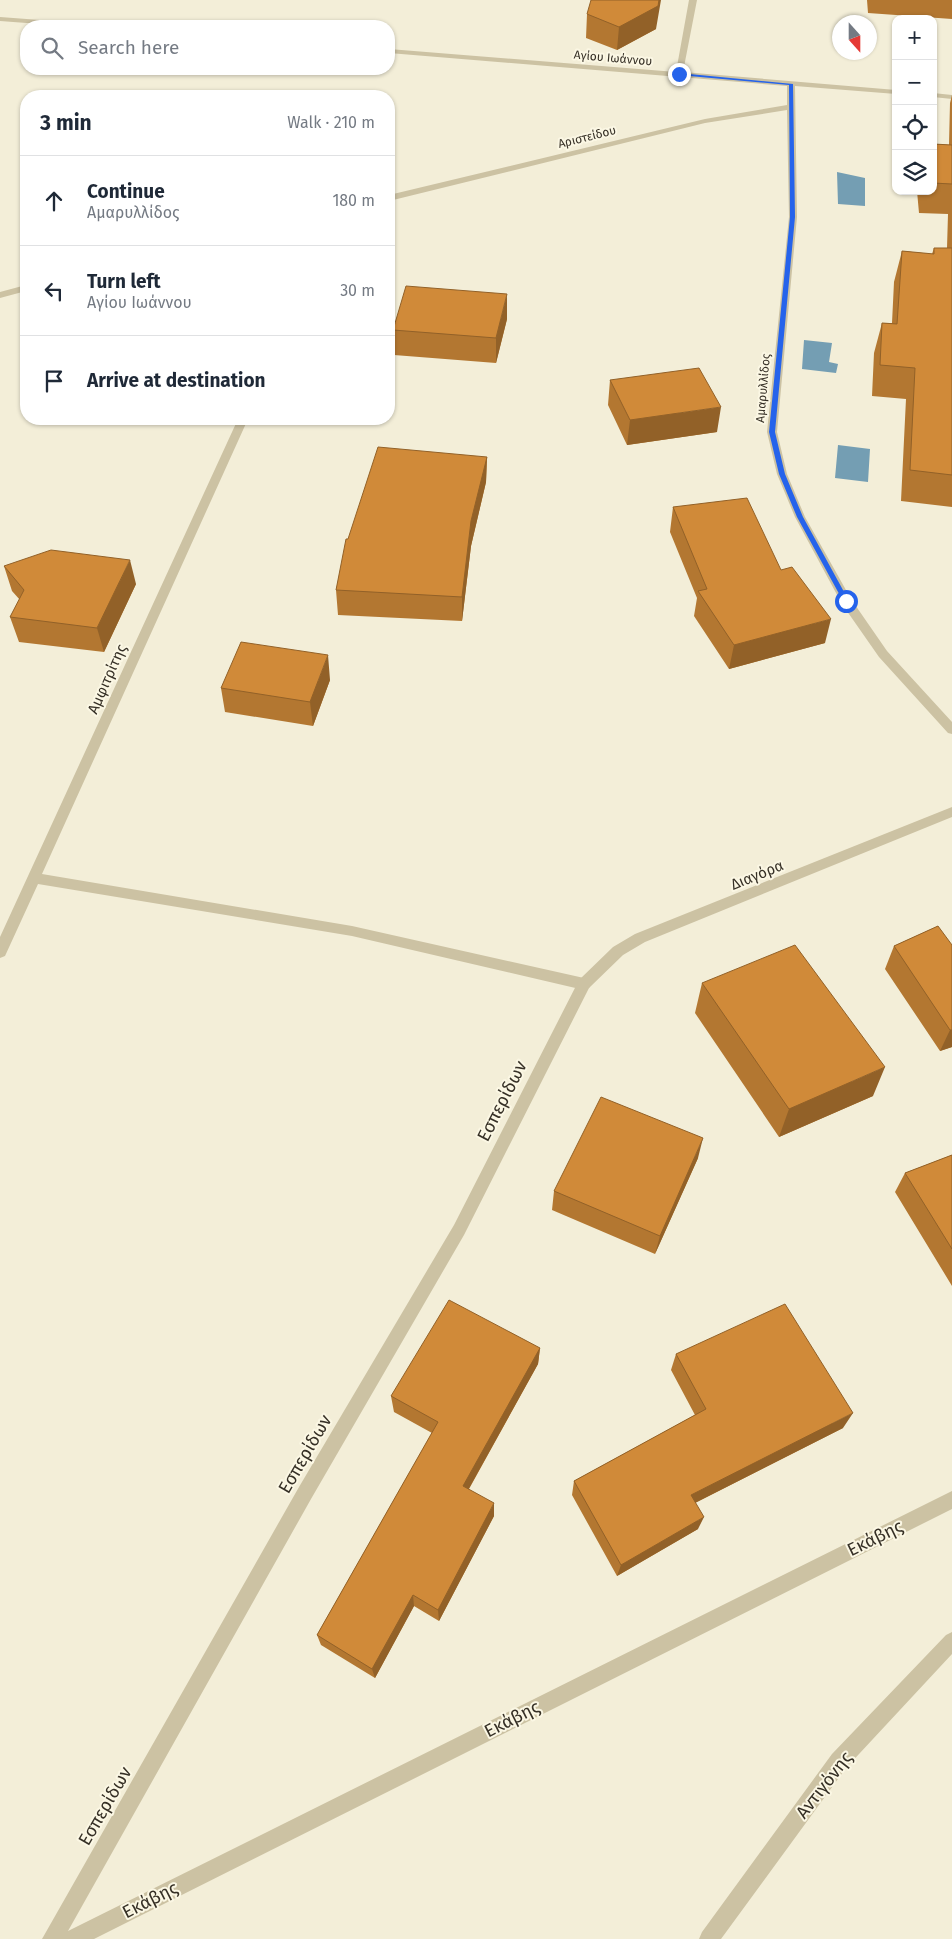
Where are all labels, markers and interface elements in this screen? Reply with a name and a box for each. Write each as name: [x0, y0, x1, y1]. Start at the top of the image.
north arrow: [832, 15, 877, 60]
map controls: [892, 15, 937, 195]
button: +: [892, 15, 937, 60]
search box: [20, 20, 395, 75]
icon: search: [38, 34, 66, 62]
text: Search here: [78, 36, 179, 59]
street label: Αγίου Ιωάννου: [573, 48, 653, 68]
button: −: [892, 60, 937, 105]
route end: [668, 63, 691, 86]
button: locate: [892, 105, 937, 150]
text: 3 min: [40, 110, 92, 136]
text: Walk · 210 m: [287, 113, 375, 132]
street label: Αριστείδου: [557, 123, 618, 151]
button: layers: [892, 150, 937, 195]
text: Continue: [87, 180, 165, 203]
icon: ahead: [40, 187, 68, 215]
text: 180 m: [332, 191, 375, 210]
text: Αμαρυλλίδος: [87, 203, 180, 222]
text: Turn left: [87, 270, 161, 293]
icon: left: [40, 277, 68, 305]
text: 30 m: [340, 281, 375, 300]
text: Αγίου Ιωάννου: [87, 293, 192, 312]
street label: Αμαρυλλίδος: [753, 352, 773, 423]
icon: arrive: [40, 367, 68, 395]
text: Arrive at destination: [87, 369, 266, 392]
route start: [835, 590, 858, 613]
street label: Αμφιτρίτης: [84, 641, 130, 717]
street label: Διαγόρα: [728, 856, 786, 894]
street label: Εσπερίδων: [472, 1057, 532, 1145]
street label: Εσπερίδων: [274, 1410, 337, 1497]
street label: Εκάβης: [843, 1515, 907, 1561]
street label: Εκάβης: [481, 1695, 544, 1742]
street label: Αντιγόνης: [791, 1747, 857, 1823]
street label: Εσπερίδων: [74, 1762, 137, 1849]
street label: Εκάβης: [119, 1876, 182, 1923]

